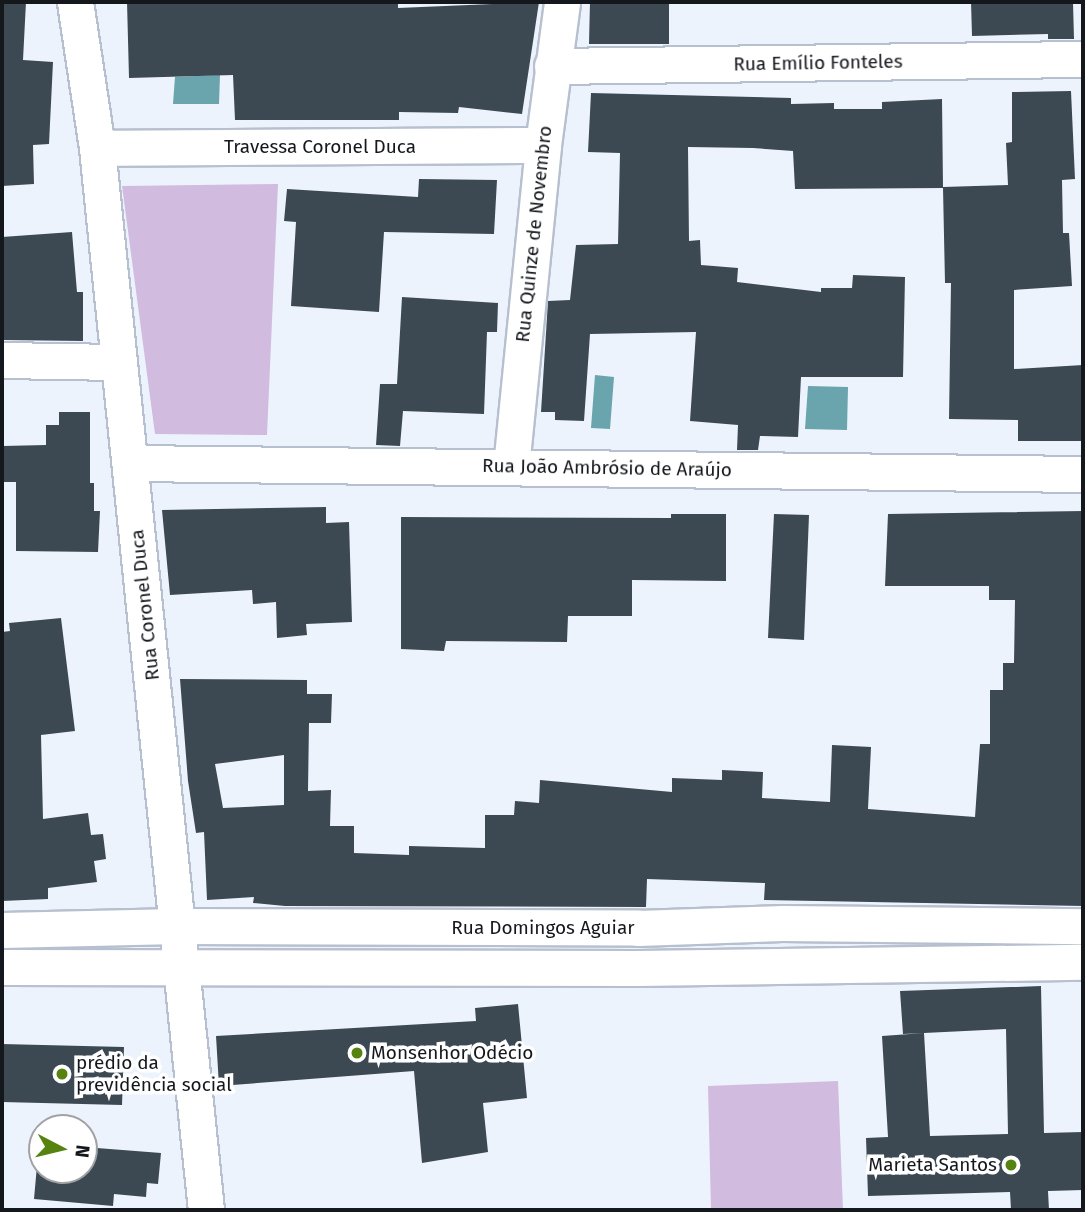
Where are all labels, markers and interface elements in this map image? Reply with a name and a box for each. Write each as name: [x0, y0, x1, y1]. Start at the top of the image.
street label: Rua Emílio Fonteles: [733, 50, 903, 76]
street label: Rua Quinze de Novembro: [511, 124, 557, 344]
street label: Travessa Coronel Duca: [224, 136, 416, 158]
street label: Rua João Ambrósio de Araújo: [482, 454, 732, 482]
street label: Rua Coronel Duca: [126, 528, 164, 682]
street label: Rua Domingos Aguiar: [451, 917, 635, 939]
place label: Monsenhor Odécio: [371, 1042, 533, 1064]
marker: Monsenhor Odécio: [349, 1045, 365, 1061]
place label: prédio da previdência social: [76, 1052, 232, 1096]
marker: prédio da previdência social: [54, 1066, 70, 1082]
north arrow: [28, 1114, 98, 1184]
text: N: [70, 1144, 95, 1159]
place label: Marieta Santos: [868, 1154, 997, 1176]
marker: Marieta Santos: [1003, 1157, 1019, 1173]

